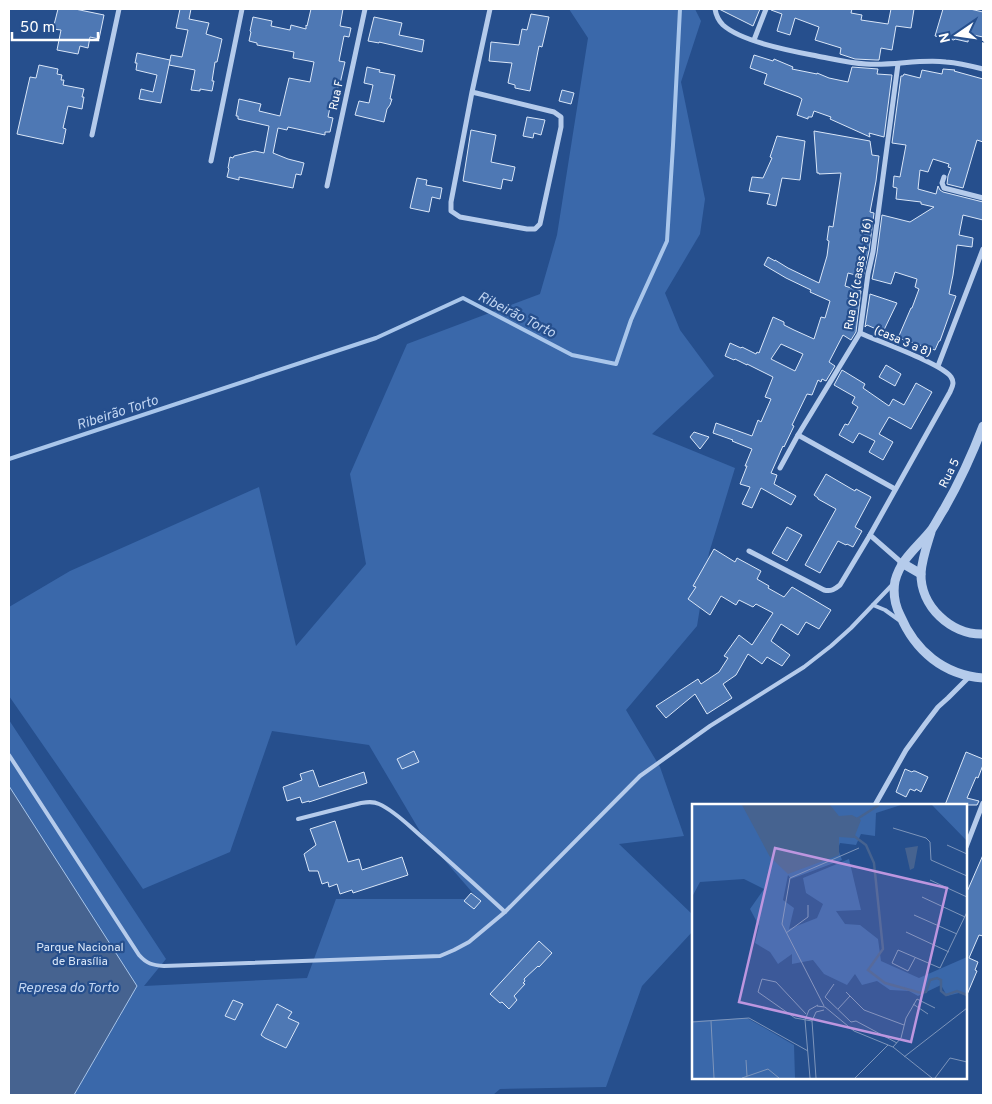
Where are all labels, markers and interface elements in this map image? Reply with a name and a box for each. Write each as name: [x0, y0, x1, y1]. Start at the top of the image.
scale bar: [12, 10, 99, 42]
north arrow: [932, 10, 982, 60]
text: 50 m: [20, 19, 55, 38]
text: N: [936, 31, 955, 44]
street label: Rua F: [326, 78, 348, 112]
street label: Rua 05 (casas 4 a 16): [841, 217, 877, 331]
water label: Ribeirão Torto: [475, 289, 558, 342]
street label: (casa 3 a 8): [871, 323, 934, 361]
water label: Ribeirão Torto: [75, 392, 161, 435]
street label: Rua 5: [936, 456, 964, 491]
inset map: [692, 804, 967, 1079]
park label: Parque Nacional de Brasília: [36, 940, 124, 970]
water label: Represa do Torto: [17, 980, 119, 997]

